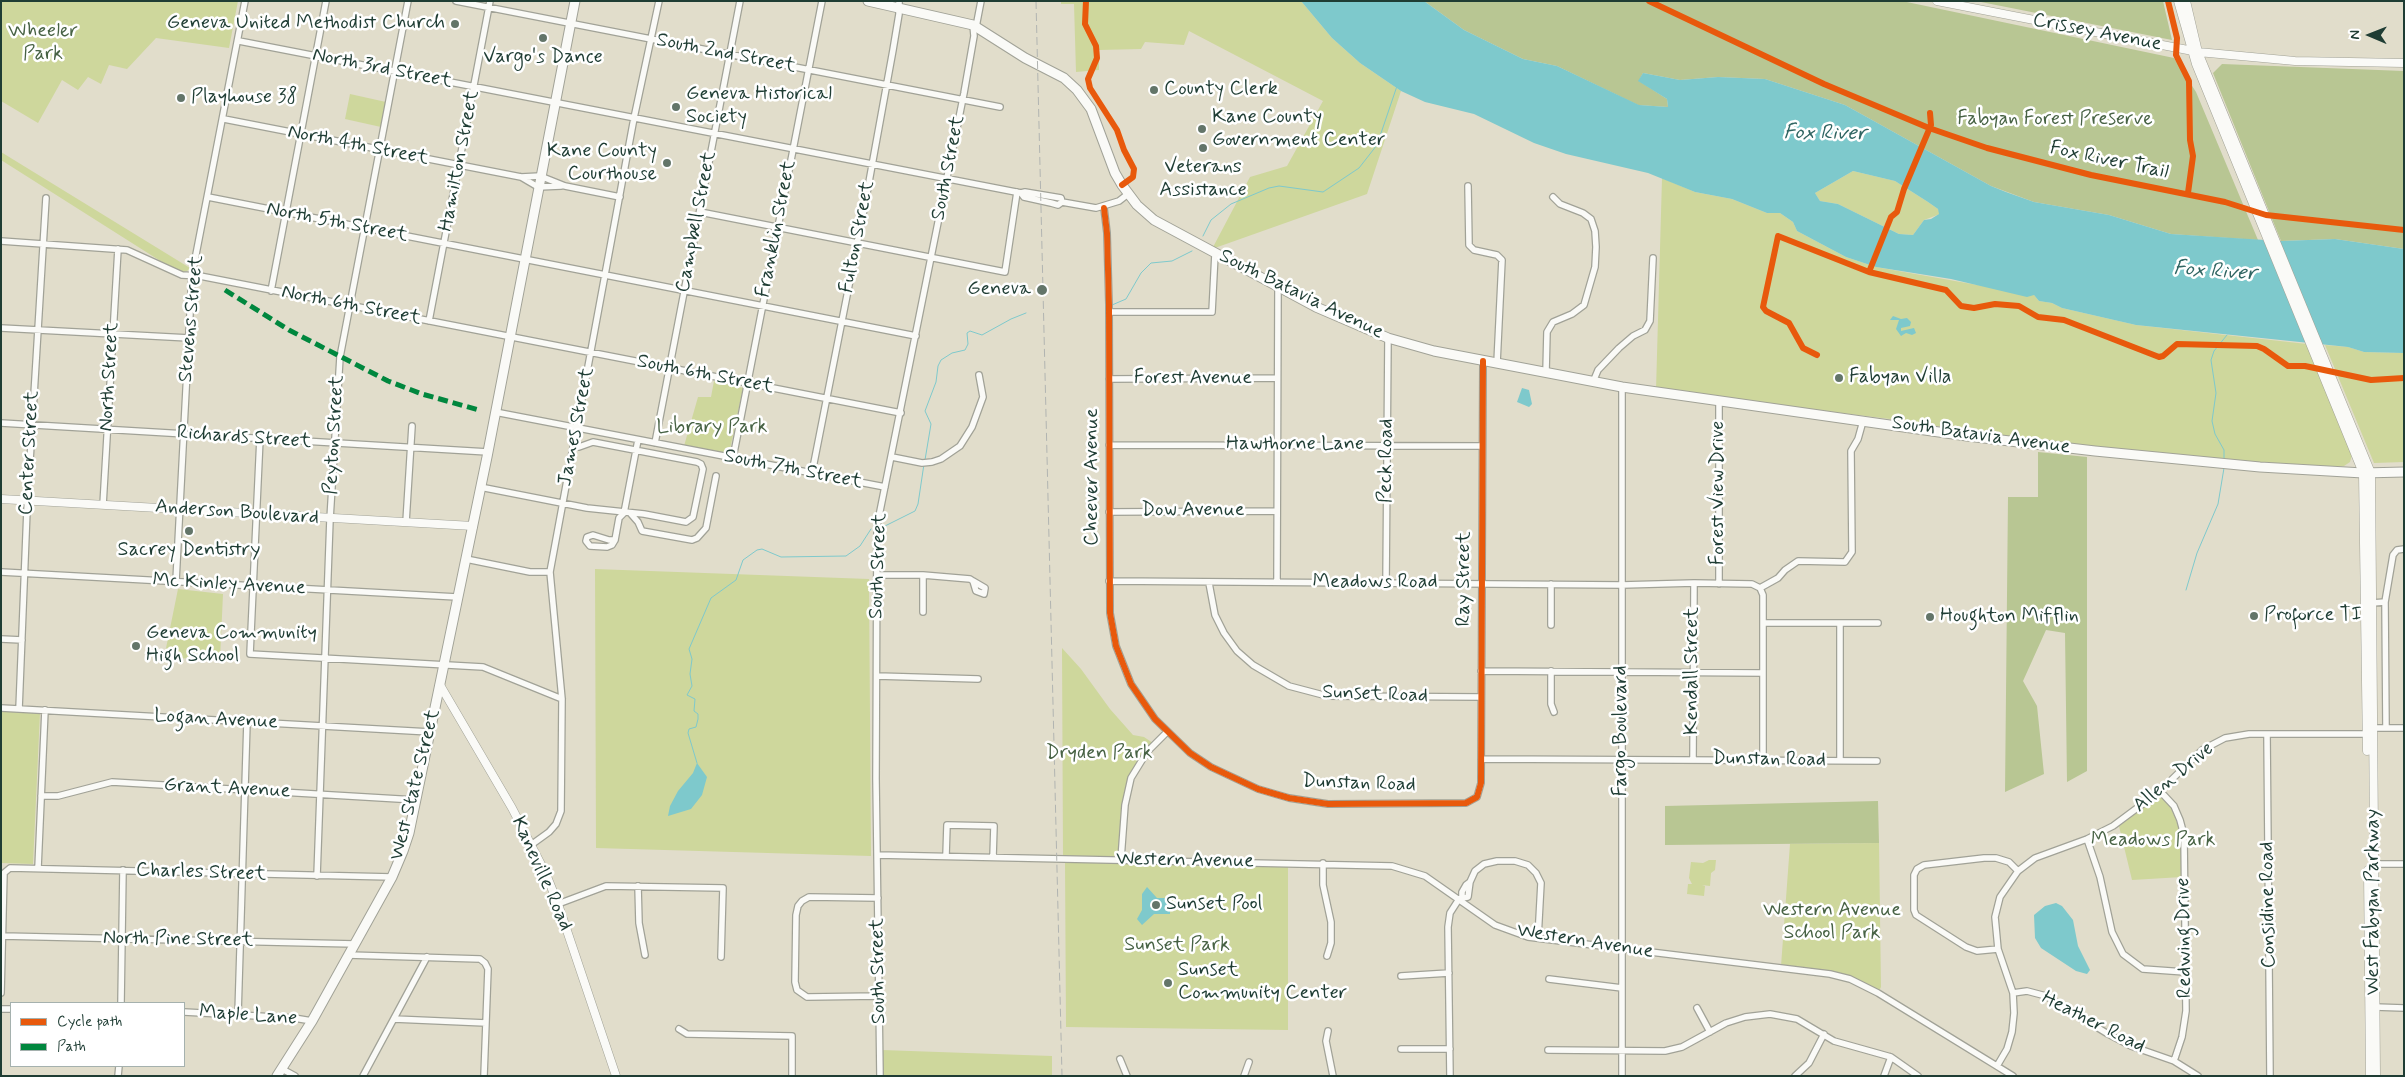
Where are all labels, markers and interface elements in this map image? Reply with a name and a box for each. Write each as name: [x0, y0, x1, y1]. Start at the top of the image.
street label: Crissey Avenue: [2030, 9, 2164, 57]
north arrow: [2345, 10, 2395, 60]
place label: Geneva United Methodist Church: [167, 12, 445, 36]
marker: Geneva United Methodist Church: [449, 18, 461, 30]
park label: Wheeler Park: [8, 20, 78, 67]
street label: South 2nd Street: [654, 29, 798, 79]
text: N: [2346, 30, 2364, 40]
marker: Vargo's Dance: [537, 32, 549, 44]
street label: North 3rd Street: [310, 44, 454, 94]
place label: Vargo's Dance: [483, 46, 603, 70]
place label: County Clerk: [1164, 78, 1278, 102]
place label: Geneva Historical Society: [686, 83, 832, 130]
marker: County Clerk: [1148, 84, 1160, 96]
place label: Playhouse 38: [191, 86, 298, 110]
street label: Hamilton Street: [435, 88, 485, 234]
marker: Playhouse 38: [175, 92, 187, 104]
marker: Geneva Historical Society: [670, 101, 682, 113]
place label: Kane County Government Center: [1212, 106, 1385, 153]
park label: Fabyan Forest Preserve: [1957, 108, 2153, 132]
street label: South Street: [927, 114, 971, 222]
street label: North 4th Street: [286, 121, 430, 171]
water label: Fox River: [1783, 121, 1867, 147]
marker: Kane County Government Center: [1196, 123, 1208, 135]
street label: Fox River Trail: [2048, 137, 2170, 185]
place label: Kane County Courthouse: [547, 140, 657, 187]
marker: Veterans Assistance: [1197, 142, 1209, 154]
street label: Campbell Street: [672, 149, 722, 295]
place label: Veterans Assistance: [1159, 156, 1247, 203]
marker: Kane County Courthouse: [661, 157, 673, 169]
street label: Franklin Street: [752, 158, 802, 300]
street label: Fulton Street: [835, 179, 881, 295]
street label: North 5th Street: [264, 198, 410, 248]
street label: South Batavia Avenue: [1215, 245, 1387, 345]
street label: Stevens Street: [174, 254, 210, 384]
water label: Fox River: [2173, 257, 2257, 287]
place label: Geneva: [967, 278, 1031, 302]
street label: North 6th Street: [279, 281, 423, 331]
marker: Geneva: [1035, 283, 1049, 297]
street label: North Street: [95, 322, 125, 432]
street label: South 6th Street: [635, 350, 775, 400]
street label: James Street: [554, 366, 600, 488]
place label: Fabyan Villa: [1849, 366, 1951, 390]
street label: Forest Avenue: [1134, 367, 1252, 391]
marker: Fabyan Villa: [1833, 372, 1845, 384]
street label: Peyton Street: [320, 375, 350, 495]
street label: Center Street: [15, 390, 45, 516]
street label: Cheever Avenue: [1081, 408, 1105, 546]
street label: South Batavia Avenue: [1890, 412, 2072, 460]
park label: Library Park: [657, 416, 767, 440]
street label: Peck Road: [1374, 418, 1400, 504]
street label: Richards Street: [176, 421, 312, 455]
street label: Forest View Drive: [1707, 421, 1731, 565]
street label: Hawthorne Lane: [1226, 433, 1364, 457]
street label: South 7th Street: [722, 445, 864, 495]
street label: Anderson Boulevard: [154, 495, 320, 531]
street label: Dow Avenue: [1141, 499, 1245, 523]
street label: South Street: [865, 513, 893, 619]
marker: Sacrey Dentistry: [183, 525, 195, 537]
street label: Ray Street: [1453, 532, 1477, 626]
place label: Sacrey Dentistry: [118, 539, 260, 563]
street label: Mc Kinley Avenue: [152, 569, 306, 601]
street label: Meadows Road: [1313, 571, 1437, 595]
place label: Proforce TI: [2264, 604, 2362, 628]
place label: Houghton Mifflin: [1940, 605, 2079, 629]
street label: Kendall Street: [1681, 607, 1705, 735]
marker: Proforce TI: [2248, 610, 2260, 622]
marker: Houghton Mifflin: [1924, 611, 1936, 623]
place label: Geneva Community High School: [146, 622, 317, 669]
marker: Geneva Community High School: [130, 640, 142, 652]
street label: Fargo Boulevard: [1610, 665, 1634, 797]
street label: Sunset Road: [1322, 681, 1428, 709]
street label: Logan Avenue: [154, 705, 278, 735]
street label: West State Street: [386, 707, 446, 863]
street label: Allen Drive: [2129, 737, 2219, 819]
park label: Dryden Park: [1046, 742, 1152, 766]
street label: Dunstan Road: [1712, 747, 1826, 773]
street label: Dunstan Road: [1302, 770, 1416, 798]
street label: Grant Avenue: [163, 774, 291, 804]
street label: West Fabyan Parkway: [2362, 809, 2386, 995]
street label: Kaneville Road: [505, 813, 577, 935]
park label: Meadows Park: [2091, 829, 2215, 853]
street label: Considine Road: [2256, 841, 2282, 969]
street label: Western Avenue: [1116, 848, 1254, 874]
street label: Charles Street: [135, 859, 267, 887]
street label: Redwing Drive: [2172, 877, 2198, 999]
place label: Sunset Pool: [1166, 893, 1262, 917]
marker: Sunset Pool: [1150, 899, 1162, 911]
park label: Western Avenue School Park: [1763, 899, 1901, 946]
street label: South Street: [866, 918, 892, 1024]
street label: Western Avenue: [1515, 919, 1655, 965]
street label: North Pine Street: [103, 927, 253, 953]
park label: Sunset Park: [1124, 934, 1230, 958]
place label: Sunset Community Center: [1178, 959, 1347, 1006]
marker: Sunset Community Center: [1162, 977, 1174, 989]
street label: Heather Road: [2037, 987, 2149, 1059]
street label: Maple Lane: [198, 1001, 298, 1031]
legend: [10, 1002, 185, 1067]
text: Cycle path: [57, 1012, 122, 1032]
text: Path: [57, 1037, 86, 1057]

